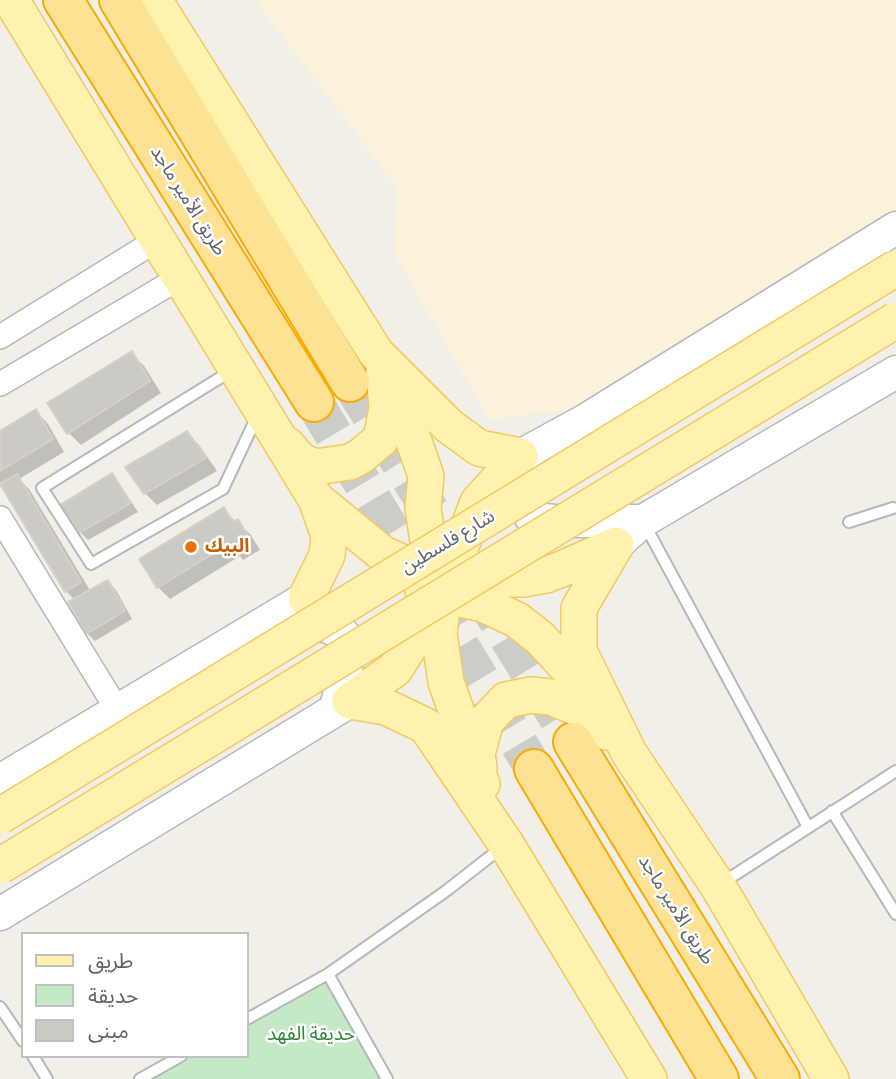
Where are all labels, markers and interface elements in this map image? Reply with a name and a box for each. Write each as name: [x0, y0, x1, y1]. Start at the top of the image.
street label: طريق الأمير ماجد: [145, 142, 231, 260]
street label: شارع فلسطين: [397, 505, 499, 579]
place label: البيك: [205, 536, 249, 558]
marker: البيك: [183, 539, 199, 555]
street label: طريق الأمير ماجد: [633, 851, 719, 969]
legend: [21, 932, 248, 1058]
text: طريق: [88, 946, 133, 974]
text: حديقة: [88, 981, 138, 1009]
text: مبنى: [88, 1016, 129, 1044]
park label: حديقة الفهد: [267, 1024, 355, 1046]

